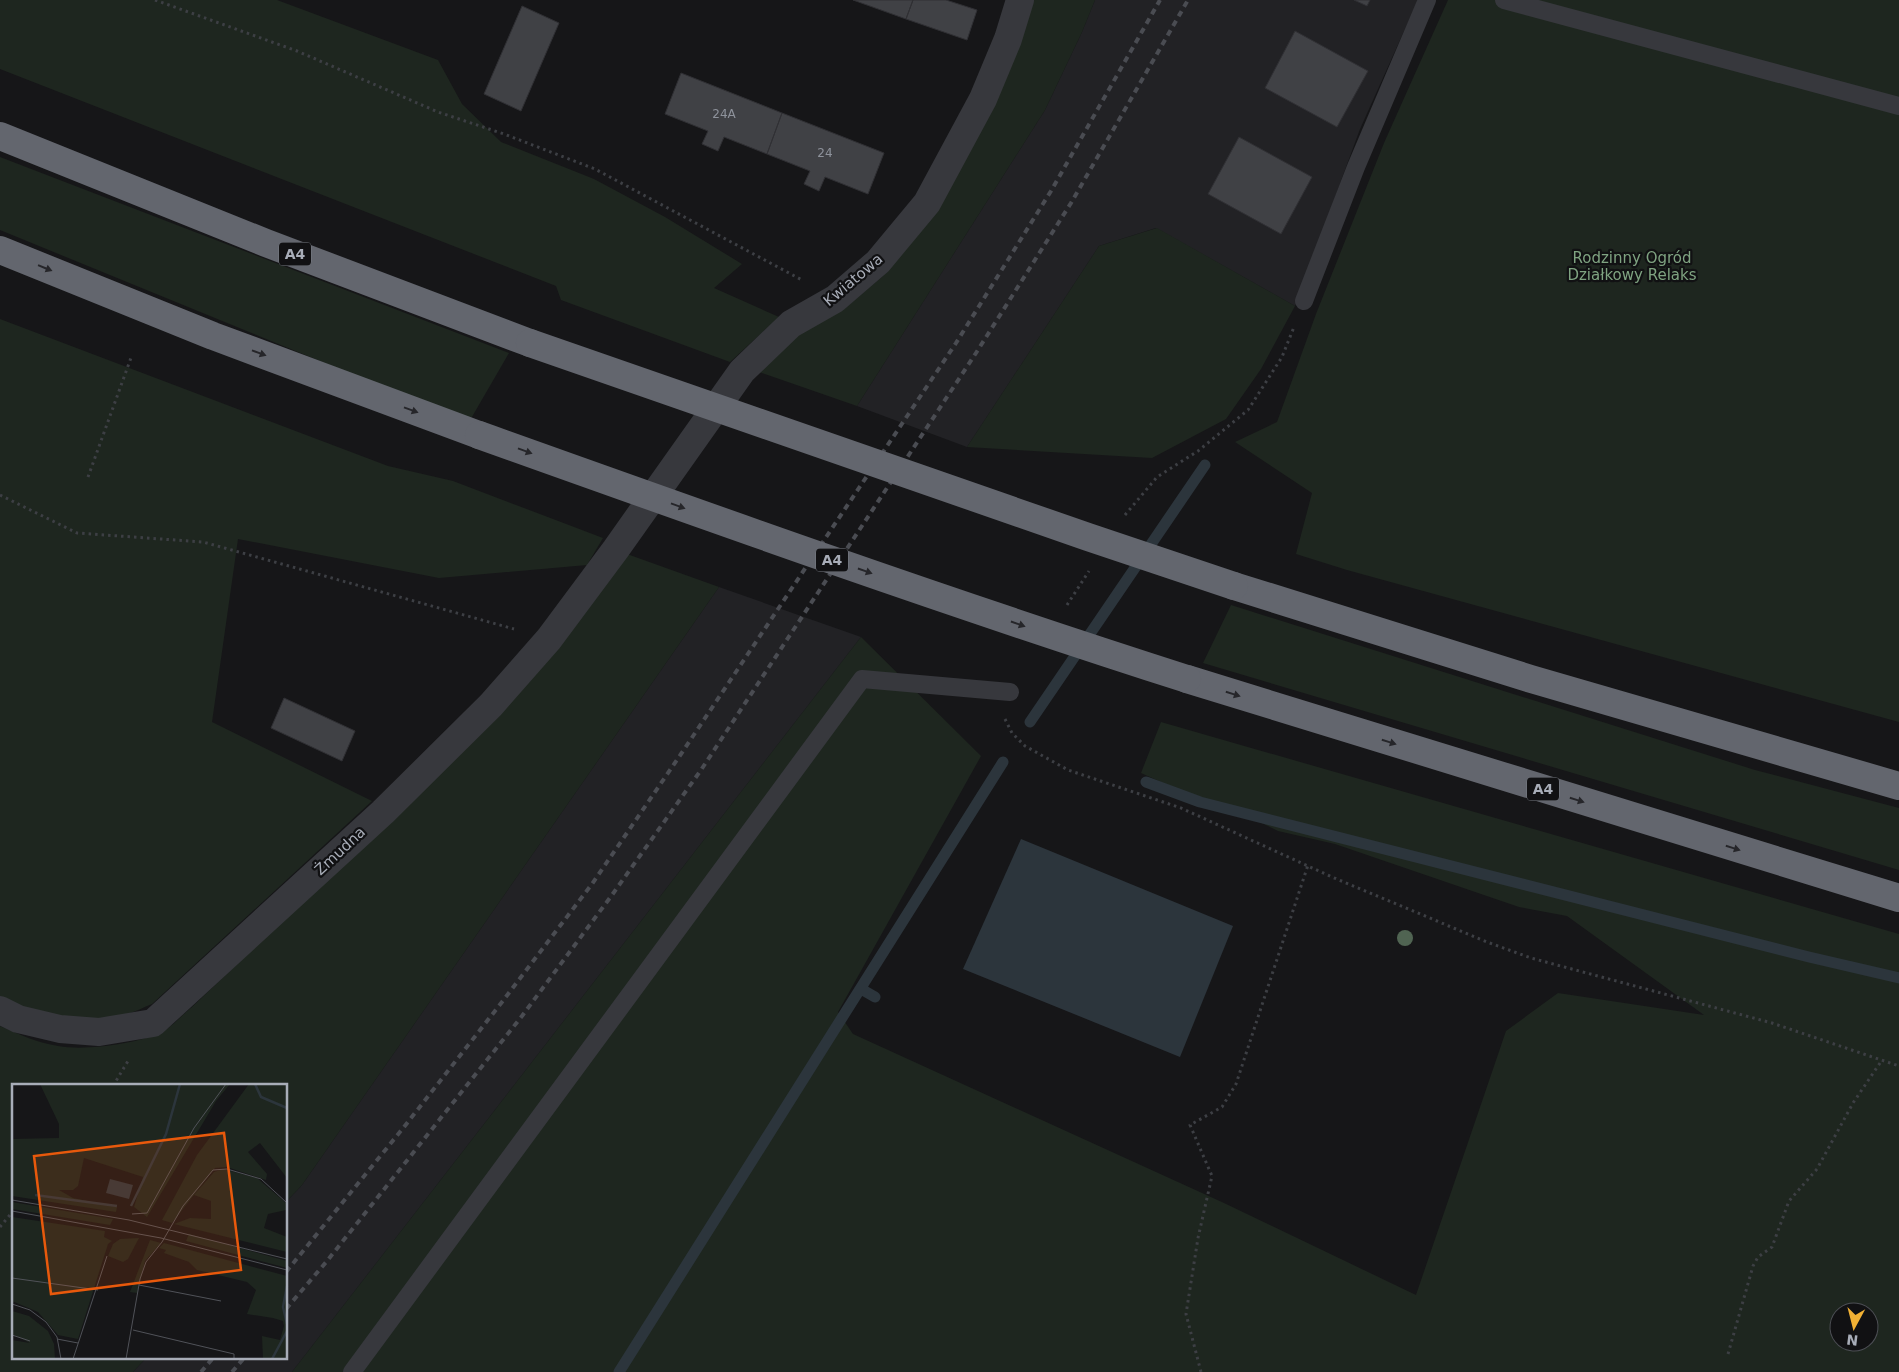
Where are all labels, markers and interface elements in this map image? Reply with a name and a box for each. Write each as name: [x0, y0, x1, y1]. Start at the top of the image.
house number: 24A: [712, 107, 737, 121]
house number: 24: [817, 146, 833, 160]
road number: A4: [279, 242, 311, 266]
park label: Rodzinny Ogród Działkowy Relaks: [1567, 249, 1697, 284]
street label: Kwiatowa: [820, 250, 886, 310]
one-way arrow: [38, 265, 52, 273]
one-way arrow: [252, 349, 267, 357]
one-way arrow: [404, 407, 419, 414]
one-way arrow: [518, 447, 533, 455]
one-way arrow: [671, 502, 686, 510]
road number: A4: [816, 548, 848, 572]
one-way arrow: [857, 568, 872, 575]
one-way arrow: [1011, 621, 1026, 629]
one-way arrow: [1226, 690, 1241, 698]
one-way arrow: [1381, 738, 1396, 746]
road number: A4: [1527, 778, 1559, 801]
one-way arrow: [1570, 797, 1585, 805]
street label: Żmudna: [310, 822, 369, 879]
one-way arrow: [1725, 845, 1740, 853]
inset map: [12, 1084, 288, 1360]
north arrow: [1829, 1302, 1879, 1352]
text: N: [1846, 1331, 1859, 1349]

